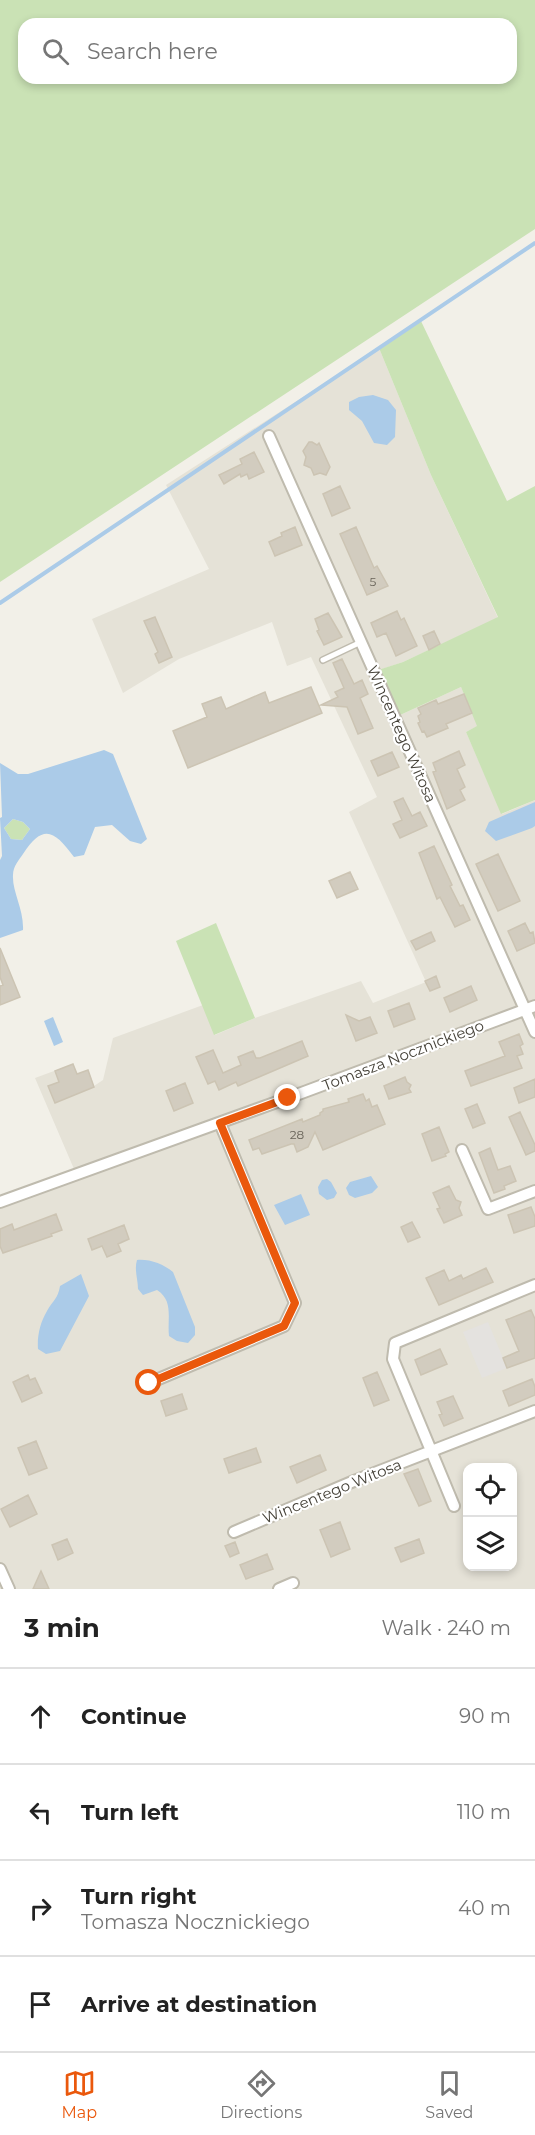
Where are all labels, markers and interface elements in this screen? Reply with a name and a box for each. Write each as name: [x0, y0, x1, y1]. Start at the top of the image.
search box: [18, 18, 517, 84]
icon: search: [39, 35, 72, 68]
text: Search here: [87, 38, 218, 65]
house number: 5: [370, 574, 377, 589]
street label: Wincentego Witosa: [363, 662, 441, 806]
street label: Tomasza Nocznickiego: [320, 1015, 486, 1095]
route end: [274, 1084, 300, 1110]
house number: 28: [290, 1127, 305, 1142]
route start: [135, 1369, 161, 1395]
street label: Wincentego Witosa: [260, 1454, 404, 1528]
map controls: [463, 1463, 517, 1571]
button: locate: [463, 1463, 517, 1517]
button: layers: [463, 1517, 517, 1571]
text: 3 min: [24, 1612, 100, 1644]
text: Walk · 240 m: [381, 1616, 511, 1640]
icon: ahead: [24, 1700, 57, 1733]
text: Continue: [81, 1703, 187, 1730]
text: 90 m: [459, 1704, 511, 1728]
icon: left: [24, 1796, 57, 1829]
text: Turn left: [81, 1799, 179, 1826]
text: 110 m: [457, 1800, 511, 1824]
text: Turn right: [81, 1883, 196, 1910]
icon: right: [24, 1892, 57, 1925]
text: 40 m: [458, 1896, 511, 1920]
text: Tomasza Nocznickiego: [81, 1910, 310, 1934]
icon: arrive: [24, 1988, 57, 2021]
text: Arrive at destination: [81, 1991, 317, 2018]
tab: Map: [62, 2067, 97, 2122]
tab: Directions: [220, 2067, 302, 2122]
tab: Saved: [425, 2067, 473, 2122]

